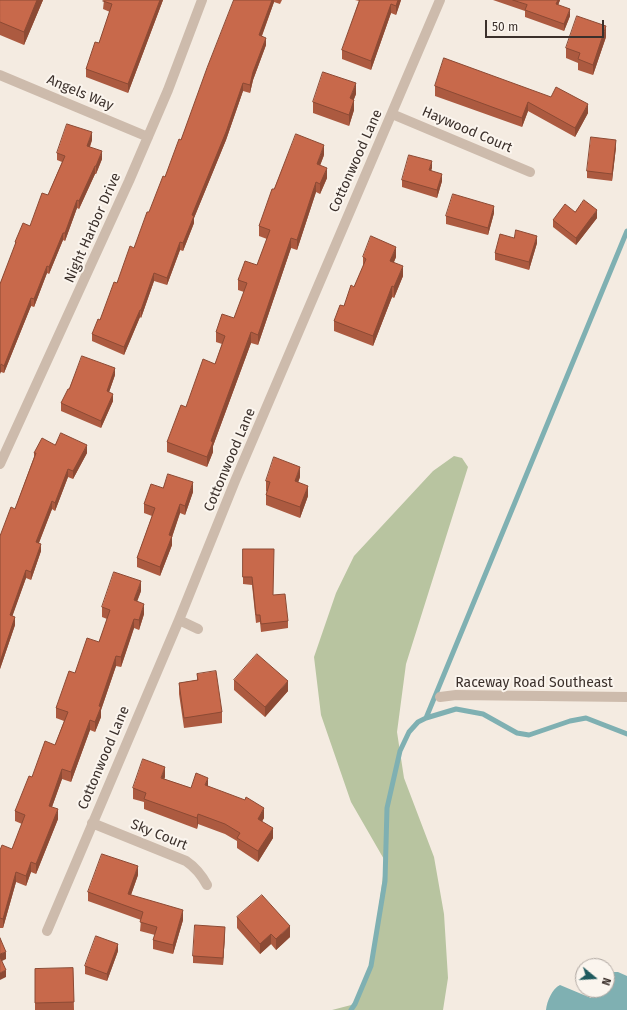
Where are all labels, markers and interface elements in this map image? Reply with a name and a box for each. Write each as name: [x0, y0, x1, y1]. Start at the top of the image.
scale bar: [487, 12, 606, 38]
text: 50 m: [492, 20, 518, 34]
street label: Angels Way: [44, 71, 116, 115]
street label: Haywood Court: [419, 103, 515, 157]
street label: Cottonwood Lane: [326, 107, 386, 215]
street label: Night Harbor Drive: [61, 170, 125, 286]
street label: Cottonwood Lane: [201, 406, 259, 514]
street label: Raceway Road Southeast: [455, 675, 613, 691]
street label: Cottonwood Lane: [75, 704, 133, 812]
street label: Sky Court: [128, 816, 190, 854]
north arrow: [575, 958, 615, 998]
text: N: [599, 976, 613, 987]

